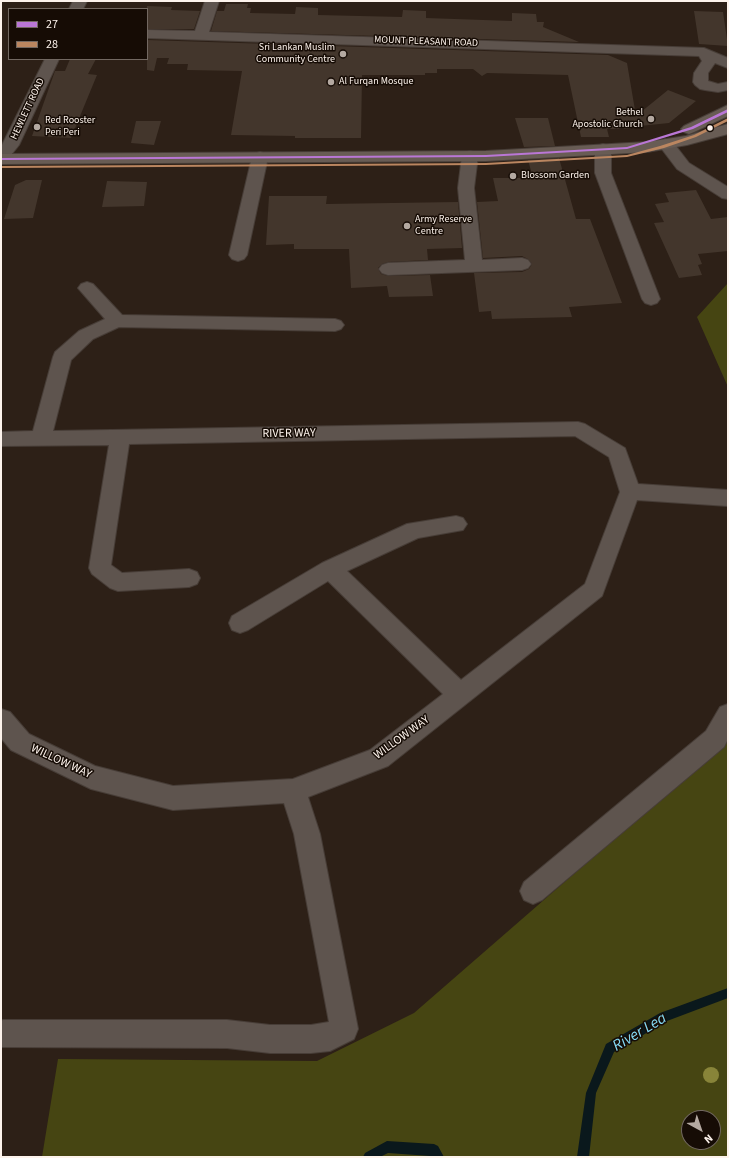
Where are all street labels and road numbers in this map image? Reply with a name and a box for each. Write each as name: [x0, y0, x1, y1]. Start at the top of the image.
street label: MOUNT PLEASANT ROAD: [374, 34, 478, 50]
street label: HEWLETT ROAD: [9, 76, 47, 142]
street label: RIVER WAY: [262, 426, 316, 442]
street label: WILLOW WAY: [371, 713, 433, 763]
street label: WILLOW WAY: [28, 742, 94, 782]

